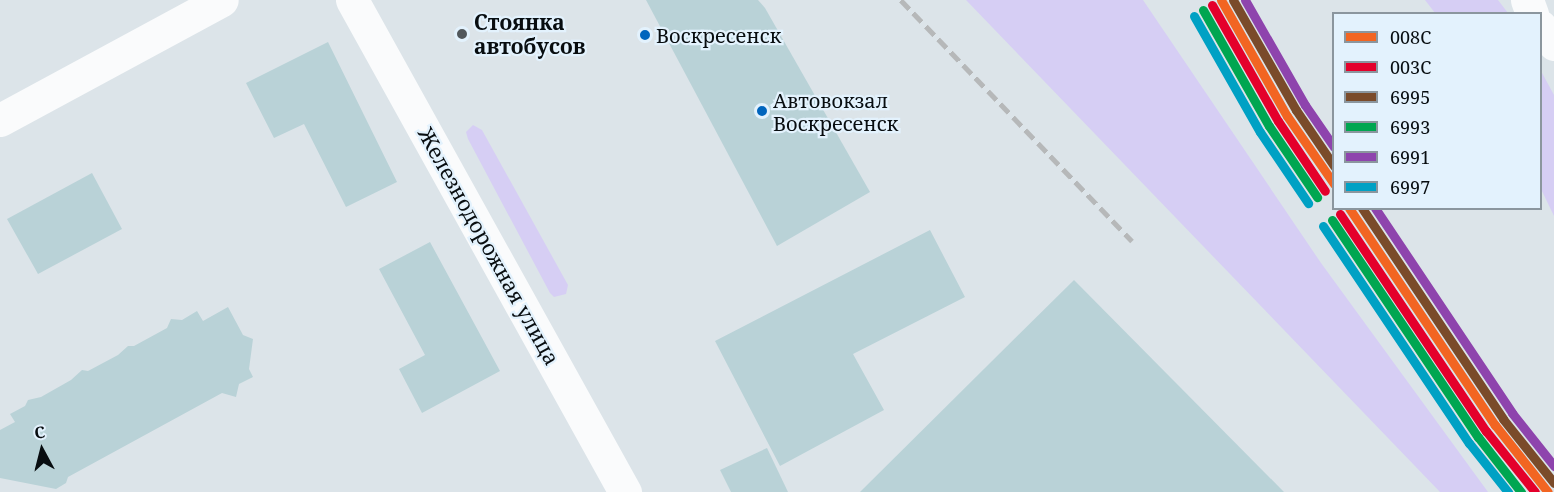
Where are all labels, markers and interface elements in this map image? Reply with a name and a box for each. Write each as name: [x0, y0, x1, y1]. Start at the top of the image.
place label: Стоянка автобусов: [474, 9, 585, 59]
legend: [1332, 12, 1542, 210]
place label: Воскресенск: [656, 23, 781, 47]
text: 008С: [1390, 25, 1431, 49]
marker: Стоянка автобусов: [455, 27, 469, 41]
marker: Воскресенск: [639, 29, 651, 41]
text: 003С: [1390, 55, 1431, 79]
text: 6995: [1390, 85, 1430, 109]
place label: Автовокзал Воскресенск: [773, 88, 898, 135]
marker: Автовокзал Воскресенск: [756, 105, 768, 117]
text: 6993: [1390, 115, 1430, 139]
street label: Железнодорожная улица: [413, 123, 565, 369]
text: 6991: [1390, 145, 1430, 169]
text: 6997: [1390, 175, 1430, 199]
north arrow: [12, 420, 72, 480]
text: С: [33, 421, 46, 444]

